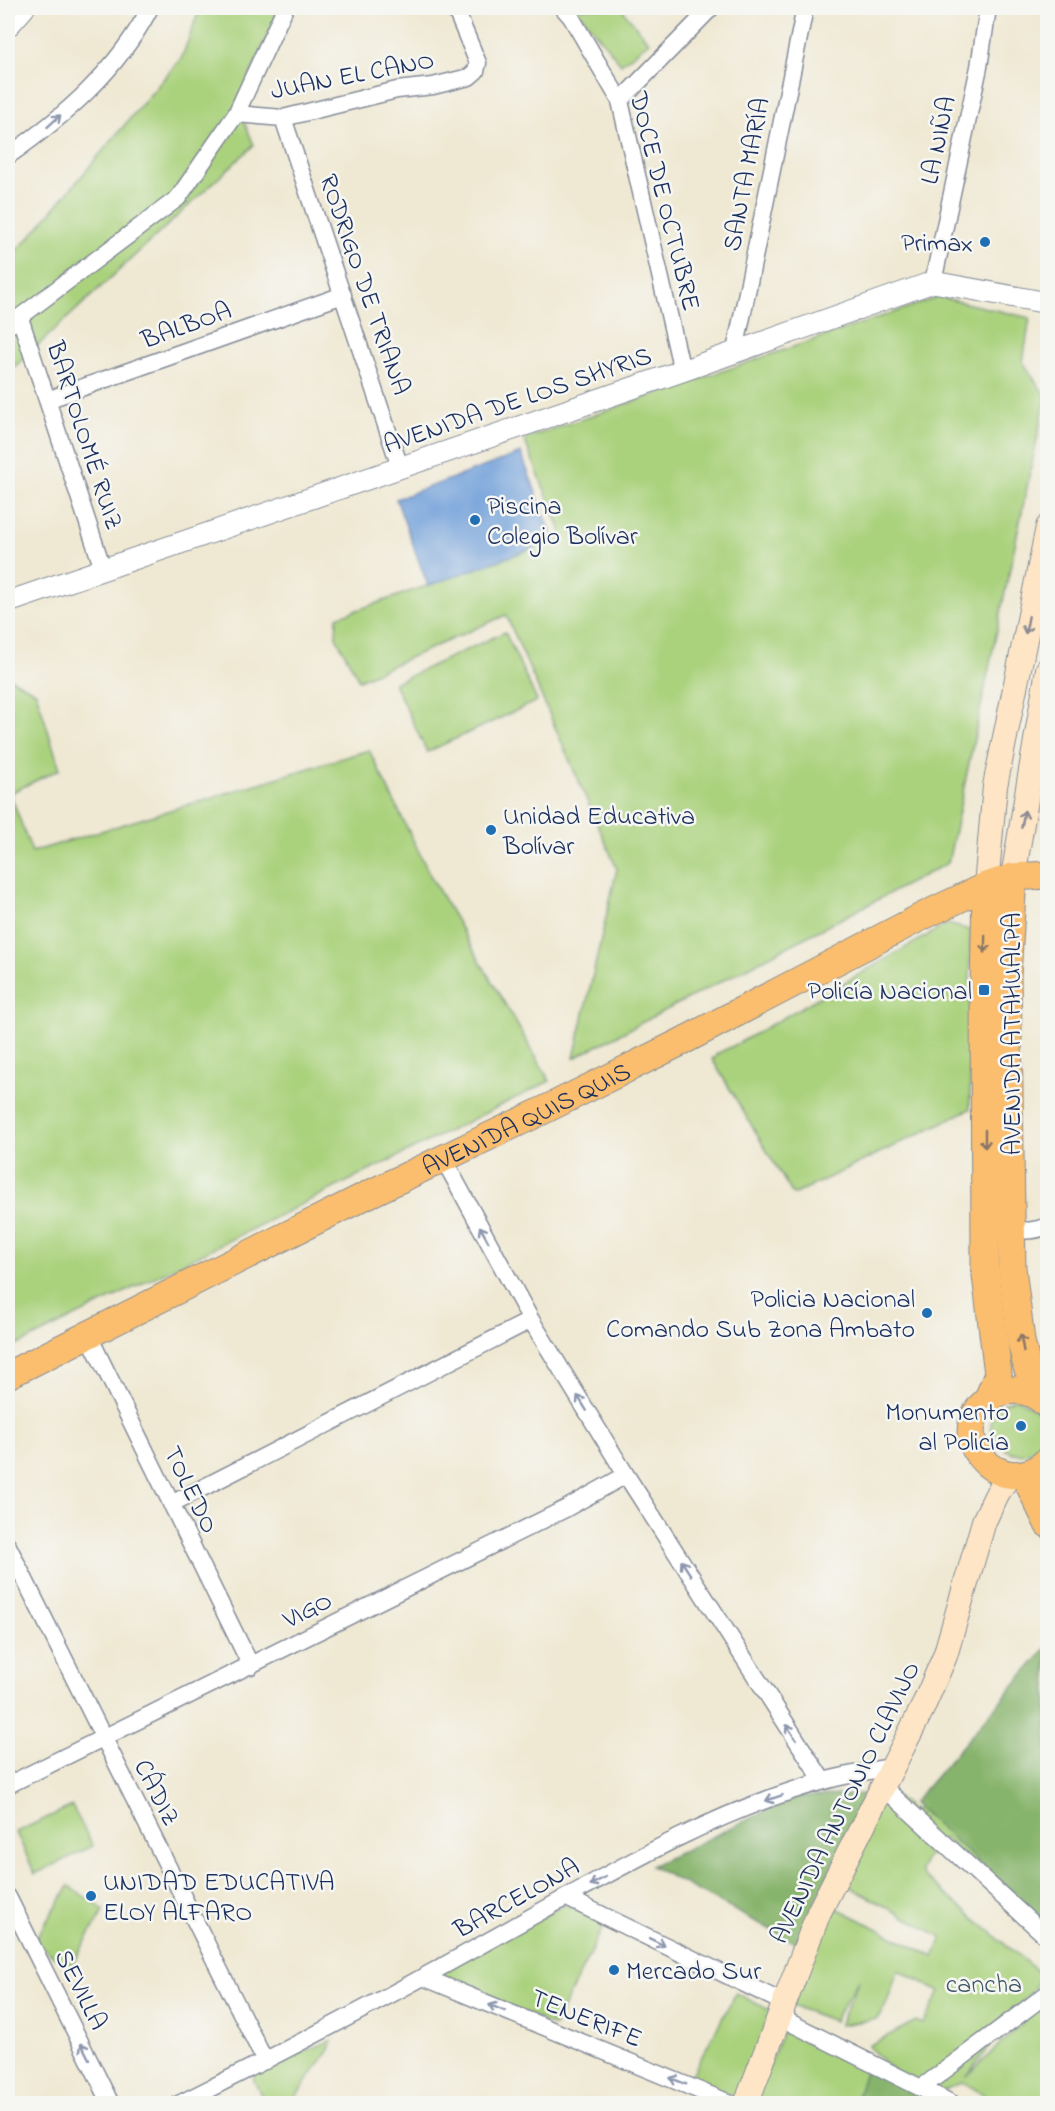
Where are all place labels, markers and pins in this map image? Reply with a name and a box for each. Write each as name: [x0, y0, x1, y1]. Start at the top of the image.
place label: Primax: [901, 226, 973, 264]
marker: Primax: [978, 235, 992, 249]
place label: Piscina Colegio Bolívar: [487, 489, 639, 557]
marker: Piscina Colegio Bolívar: [468, 513, 482, 527]
place label: Unidad Educativa Bolívar: [502, 799, 695, 867]
marker: Unidad Educativa Bolívar: [484, 823, 498, 837]
place label: Policía Nacional: [807, 974, 972, 1012]
marker: Policía Nacional: [977, 983, 991, 997]
place label: Policia Nacional Comando Sub Zona Ambato: [606, 1282, 915, 1350]
marker: Policia Nacional Comando Sub Zona Ambato: [920, 1306, 934, 1320]
place label: Monumento al Policía: [885, 1395, 1009, 1463]
marker: Monumento al Policía: [1014, 1419, 1028, 1433]
place label: UNIDAD EDUCATIVA ELOY ALFARO: [103, 1865, 335, 1933]
marker: UNIDAD EDUCATIVA ELOY ALFARO: [84, 1889, 98, 1903]
place label: Mercado Sur: [626, 1954, 762, 1992]
marker: Mercado Sur: [607, 1963, 621, 1977]

